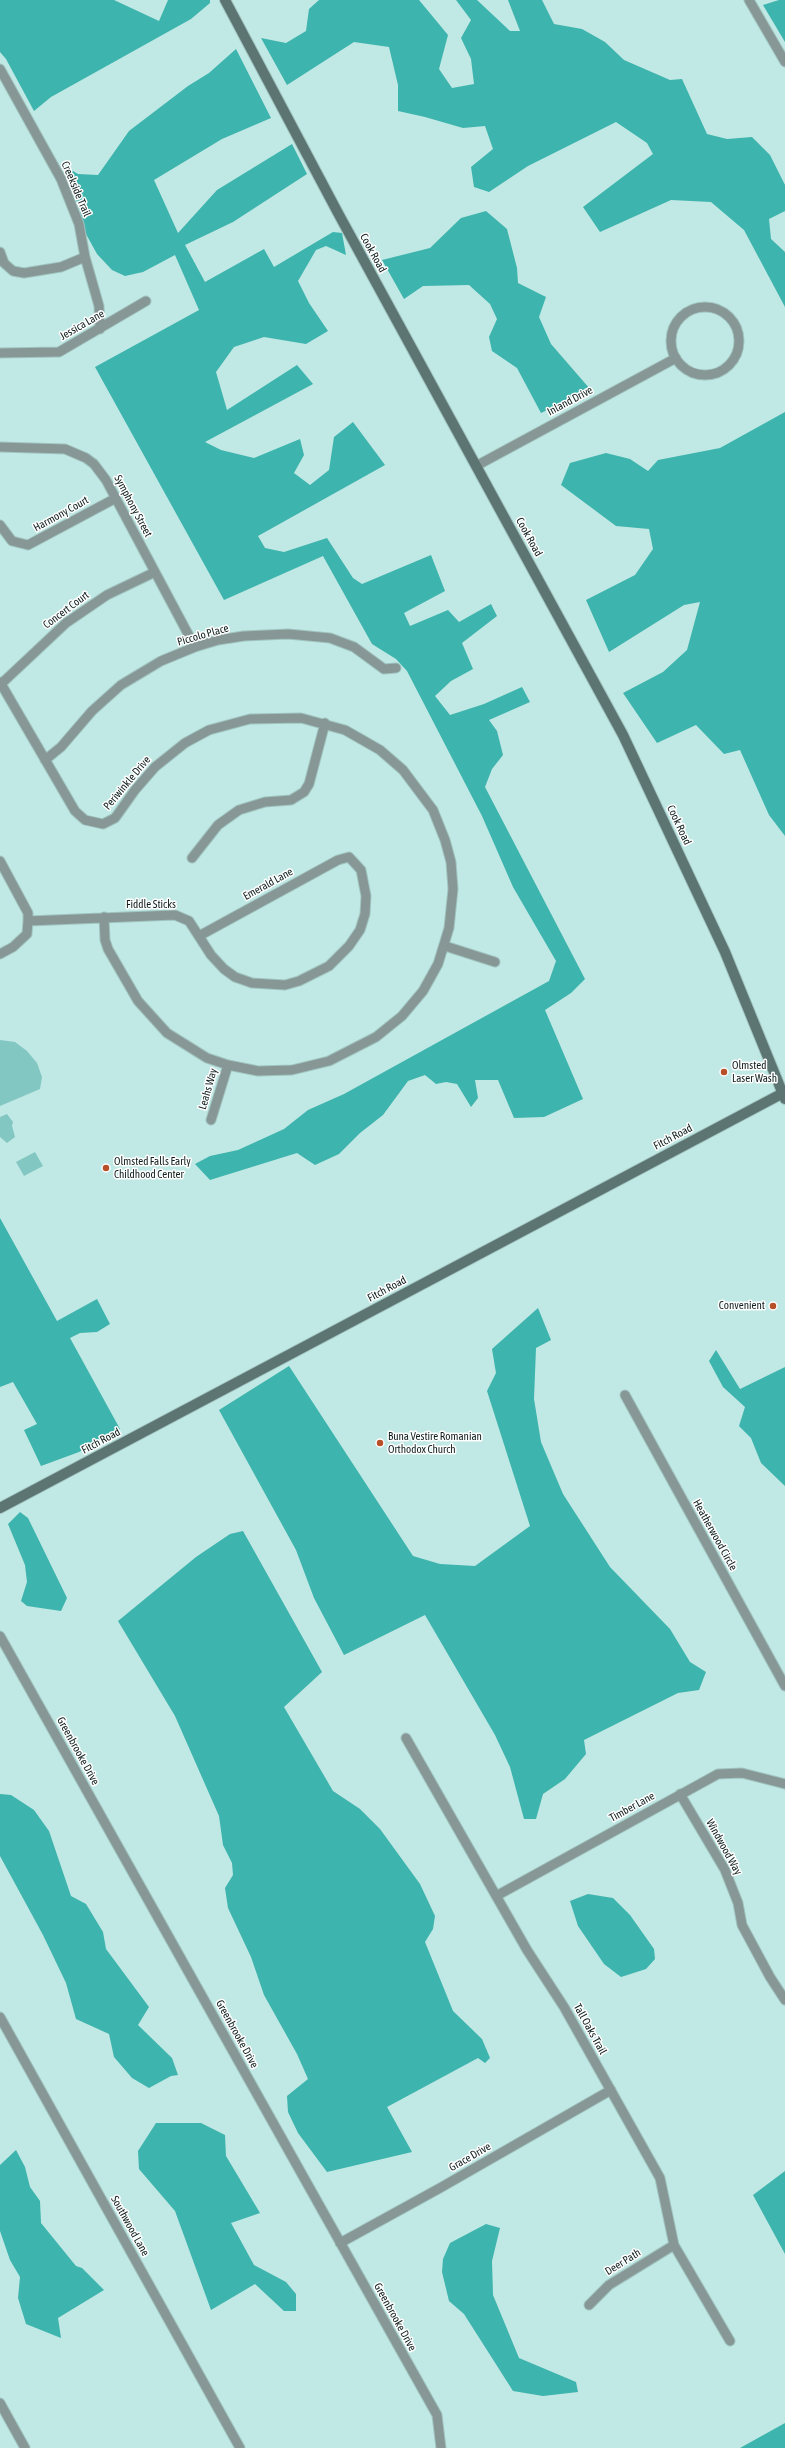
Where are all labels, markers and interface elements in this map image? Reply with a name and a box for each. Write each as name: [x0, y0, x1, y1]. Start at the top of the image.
street label: Creekside Trail: [58, 159, 94, 219]
street label: Cook Road: [357, 231, 389, 275]
street label: Jessica Lane: [57, 307, 107, 343]
street label: Inland Drive: [545, 384, 595, 418]
street label: Symphony Street: [111, 473, 155, 539]
street label: Harmony Court: [31, 493, 91, 535]
street label: Cook Road: [513, 515, 545, 559]
street label: Concert Court: [40, 588, 92, 632]
street label: Piccolo Place: [176, 621, 230, 649]
street label: Periwinkle Drive: [101, 753, 153, 813]
street label: Cook Road: [664, 803, 694, 847]
street label: Emerald Lane: [241, 865, 295, 903]
street label: Fiddle Sticks: [126, 898, 176, 912]
place label: Olmsted Laser Wash: [732, 1059, 777, 1085]
street label: Leahs Way: [196, 1067, 220, 1111]
marker: Olmsted Laser Wash: [719, 1067, 729, 1077]
street label: Fitch Road: [651, 1121, 695, 1153]
place label: Olmsted Falls Early Childhood Center: [114, 1155, 191, 1181]
marker: Olmsted Falls Early Childhood Center: [101, 1163, 111, 1173]
street label: Fitch Road: [365, 1273, 409, 1305]
place label: Convenient: [719, 1299, 765, 1313]
marker: Convenient: [768, 1301, 778, 1311]
street label: Fitch Road: [79, 1425, 123, 1457]
place label: Buna Vestire Romanian Orthodox Church: [388, 1430, 482, 1456]
marker: Buna Vestire Romanian Orthodox Church: [375, 1438, 385, 1448]
street label: Heatherwood Circle: [690, 1497, 740, 1573]
street label: Greenbrooke Drive: [54, 1715, 102, 1787]
street label: Timber Lane: [607, 1789, 657, 1825]
street label: Windwood Way: [703, 1817, 745, 1877]
street label: Greenbrooke Drive: [213, 1998, 261, 2070]
street label: Tall Oaks Trail: [571, 2001, 609, 2057]
street label: Grace Drive: [447, 2140, 493, 2174]
street label: Southwood Lane: [108, 2194, 152, 2258]
street label: Deer Path: [603, 2246, 643, 2278]
street label: Greenbrooke Drive: [371, 2281, 419, 2353]

